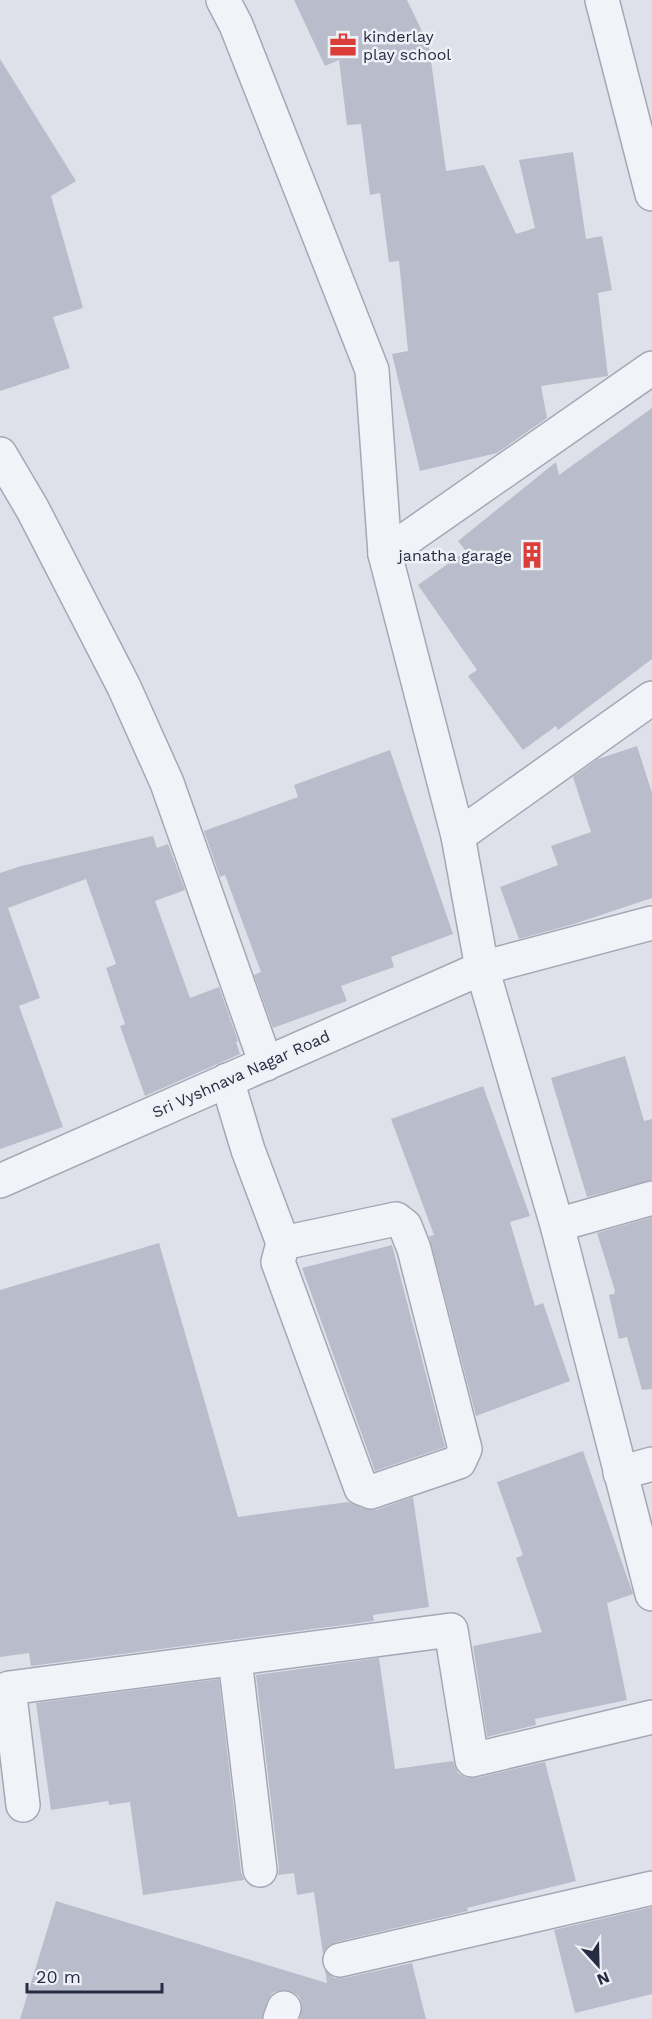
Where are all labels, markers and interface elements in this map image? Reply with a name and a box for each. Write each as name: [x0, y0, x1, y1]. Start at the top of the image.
place label: kinderlay play school: [363, 27, 451, 64]
office icon: kinderlay play school: [328, 30, 358, 60]
building icon: janatha garage: [517, 540, 547, 570]
place label: janatha garage: [397, 546, 512, 565]
street label: Sri Vyshnava Nagar Road: [149, 1026, 333, 1122]
north arrow: [568, 1935, 628, 1995]
scale bar: [27, 1956, 162, 1994]
text: 20 m: [36, 1966, 81, 1987]
text: N: [594, 1967, 612, 1989]

